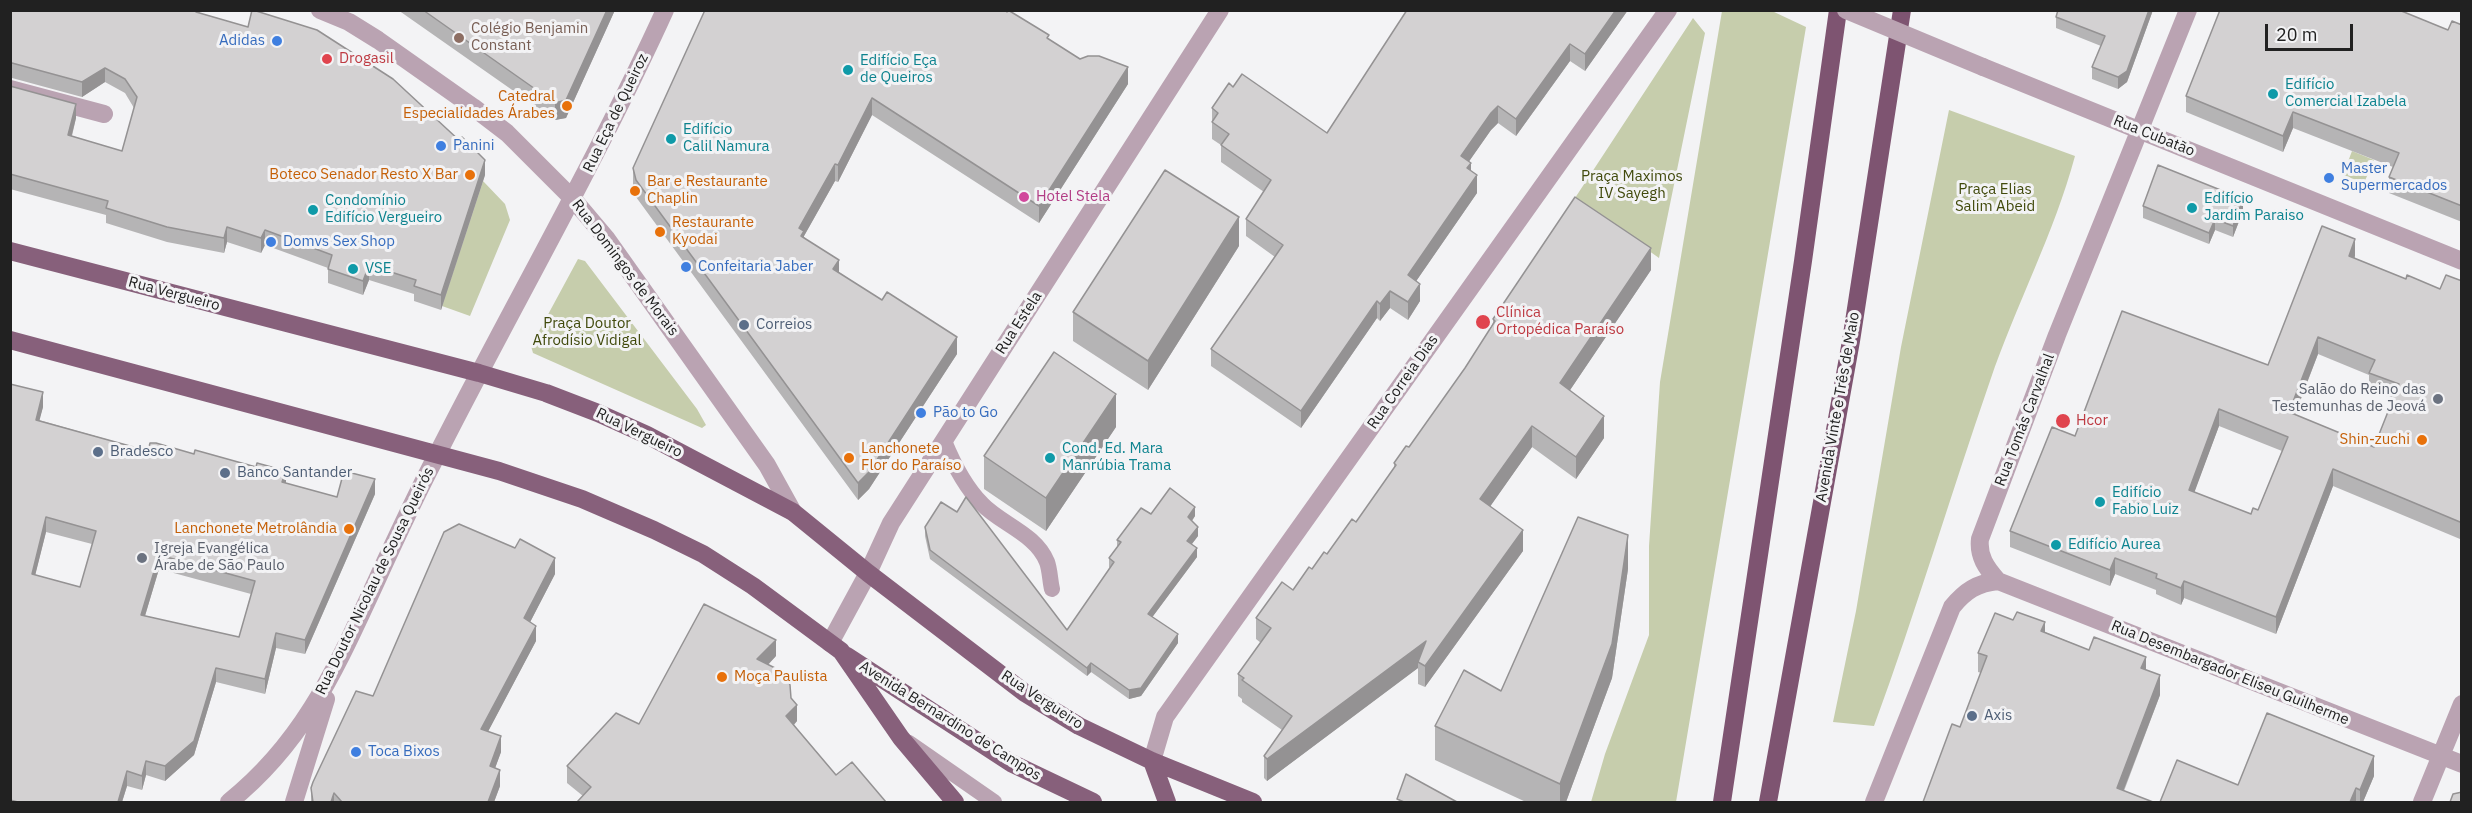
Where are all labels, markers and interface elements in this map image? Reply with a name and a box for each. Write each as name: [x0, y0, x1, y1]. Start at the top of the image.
scale bar: [2268, 12, 2356, 50]
place label: Colégio Benjamin Constant: [471, 20, 588, 55]
text: 20 m: [2276, 23, 2318, 46]
marker: Colégio Benjamin Constant: [452, 31, 466, 45]
place label: Adidas: [219, 32, 265, 50]
marker: Adidas: [270, 34, 284, 48]
place label: Drogasil: [339, 50, 394, 68]
street label: Rua Eça de Queiroz: [579, 51, 653, 175]
marker: Drogasil: [320, 52, 334, 66]
place label: Edifício Eça de Queiros: [860, 52, 937, 87]
marker: Edifício Eça de Queiros: [841, 63, 855, 77]
place label: Edifício Comercial Izabela: [2285, 76, 2406, 111]
marker: Edifício Comercial Izabela: [2266, 87, 2280, 101]
place label: Catedral Especialidades Árabes: [403, 88, 555, 123]
marker: Catedral Especialidades Árabes: [560, 99, 574, 113]
street label: Rua Cubatão: [2111, 112, 2197, 160]
place label: Edifício Calil Namura: [683, 121, 769, 156]
marker: Edifício Calil Namura: [664, 132, 678, 146]
place label: Panini: [453, 137, 494, 155]
marker: Panini: [434, 139, 448, 153]
place label: Master Supermercados: [2341, 160, 2447, 195]
place label: Boteco Senador Resto X Bar: [269, 166, 458, 184]
marker: Boteco Senador Resto X Bar: [463, 168, 477, 182]
park label: Praça Maximos IV Sayegh: [1581, 168, 1683, 203]
marker: Master Supermercados: [2322, 171, 2336, 185]
place label: Bar e Restaurante Chaplin: [647, 173, 768, 208]
park label: Praça Elias Salim Abeid: [1955, 181, 2035, 216]
marker: Bar e Restaurante Chaplin: [628, 184, 642, 198]
place label: Hotel Stela: [1036, 188, 1110, 206]
marker: Hotel Stela: [1017, 190, 1031, 204]
place label: Edifício Jardim Paraiso: [2204, 190, 2304, 225]
place label: Condomínio Edifício Vergueiro: [325, 192, 442, 227]
street label: Rua Domingos de Morais: [568, 196, 682, 340]
marker: Edifício Jardim Paraiso: [2185, 201, 2199, 215]
marker: Condomínio Edifício Vergueiro: [306, 203, 320, 217]
place label: Restaurante Kyodai: [672, 214, 754, 249]
marker: Restaurante Kyodai: [653, 225, 667, 239]
place label: Domvs Sex Shop: [283, 233, 395, 251]
marker: Domvs Sex Shop: [264, 235, 278, 249]
place label: Confeitaria Jaber: [698, 258, 813, 276]
place label: VSE: [365, 260, 391, 278]
marker: Confeitaria Jaber: [679, 260, 693, 274]
marker: VSE: [346, 262, 360, 276]
street label: Rua Vergueiro: [126, 273, 222, 315]
street label: Rua Estela: [992, 288, 1046, 358]
place label: Clínica Ortopédica Paraíso: [1496, 304, 1624, 339]
street label: Avenida Vinte e Três de Maio: [1812, 311, 1864, 503]
marker: Clínica Ortopédica Paraíso: [1474, 313, 1492, 331]
park label: Praça Doutor Afrodísio Vidigal: [532, 315, 642, 350]
place label: Correios: [756, 316, 812, 334]
marker: Correios: [737, 318, 751, 332]
street label: Rua Correia Dias: [1364, 331, 1442, 433]
street label: Rua Tomás Carvalhal: [1991, 351, 2059, 489]
place label: Salão do Reino das Testemunhas de Jeová: [2272, 381, 2426, 416]
marker: Salão do Reino das Testemunhas de Jeová: [2431, 392, 2445, 406]
street label: Rua Vergueiro: [593, 404, 685, 462]
place label: Pão to Go: [933, 404, 998, 422]
marker: Pão to Go: [914, 406, 928, 420]
marker: Hcor: [2054, 412, 2072, 430]
place label: Hcor: [2076, 412, 2108, 430]
place label: Shin-zuchi: [2339, 431, 2410, 449]
marker: Shin-zuchi: [2415, 433, 2429, 447]
place label: Lanchonete Flor do Paraíso: [861, 440, 961, 475]
place label: Cond. Ed. Mara Manrúbia Trama: [1062, 440, 1171, 475]
place label: Bradesco: [110, 443, 173, 461]
marker: Bradesco: [91, 445, 105, 459]
marker: Lanchonete Flor do Paraíso: [842, 451, 856, 465]
marker: Cond. Ed. Mara Manrúbia Trama: [1043, 451, 1057, 465]
place label: Banco Santander: [237, 464, 352, 482]
street label: Rua Doutor Nicolau de Sousa Queirós: [312, 464, 438, 698]
marker: Banco Santander: [218, 466, 232, 480]
place label: Edifício Fabio Luiz: [2112, 484, 2179, 519]
marker: Edifício Fabio Luiz: [2093, 495, 2107, 509]
place label: Lanchonete Metrolândia: [174, 520, 337, 538]
marker: Lanchonete Metrolândia: [342, 522, 356, 536]
place label: Edifício Aurea: [2068, 536, 2161, 554]
marker: Edifício Aurea: [2049, 538, 2063, 552]
place label: Igreja Evangélica Árabe de São Paulo: [154, 540, 285, 575]
marker: Igreja Evangélica Árabe de São Paulo: [135, 551, 149, 565]
street label: Rua Desembargador Eliseu Guilherme: [2108, 617, 2352, 729]
street label: Avenida Bernardino de Campos: [856, 657, 1044, 785]
street label: Rua Vergueiro: [998, 667, 1086, 733]
place label: Moça Paulista: [734, 668, 827, 686]
marker: Moça Paulista: [715, 670, 729, 684]
place label: Axis: [1984, 707, 2012, 725]
marker: Axis: [1965, 709, 1979, 723]
place label: Toca Bixos: [368, 743, 440, 761]
marker: Toca Bixos: [349, 745, 363, 759]

